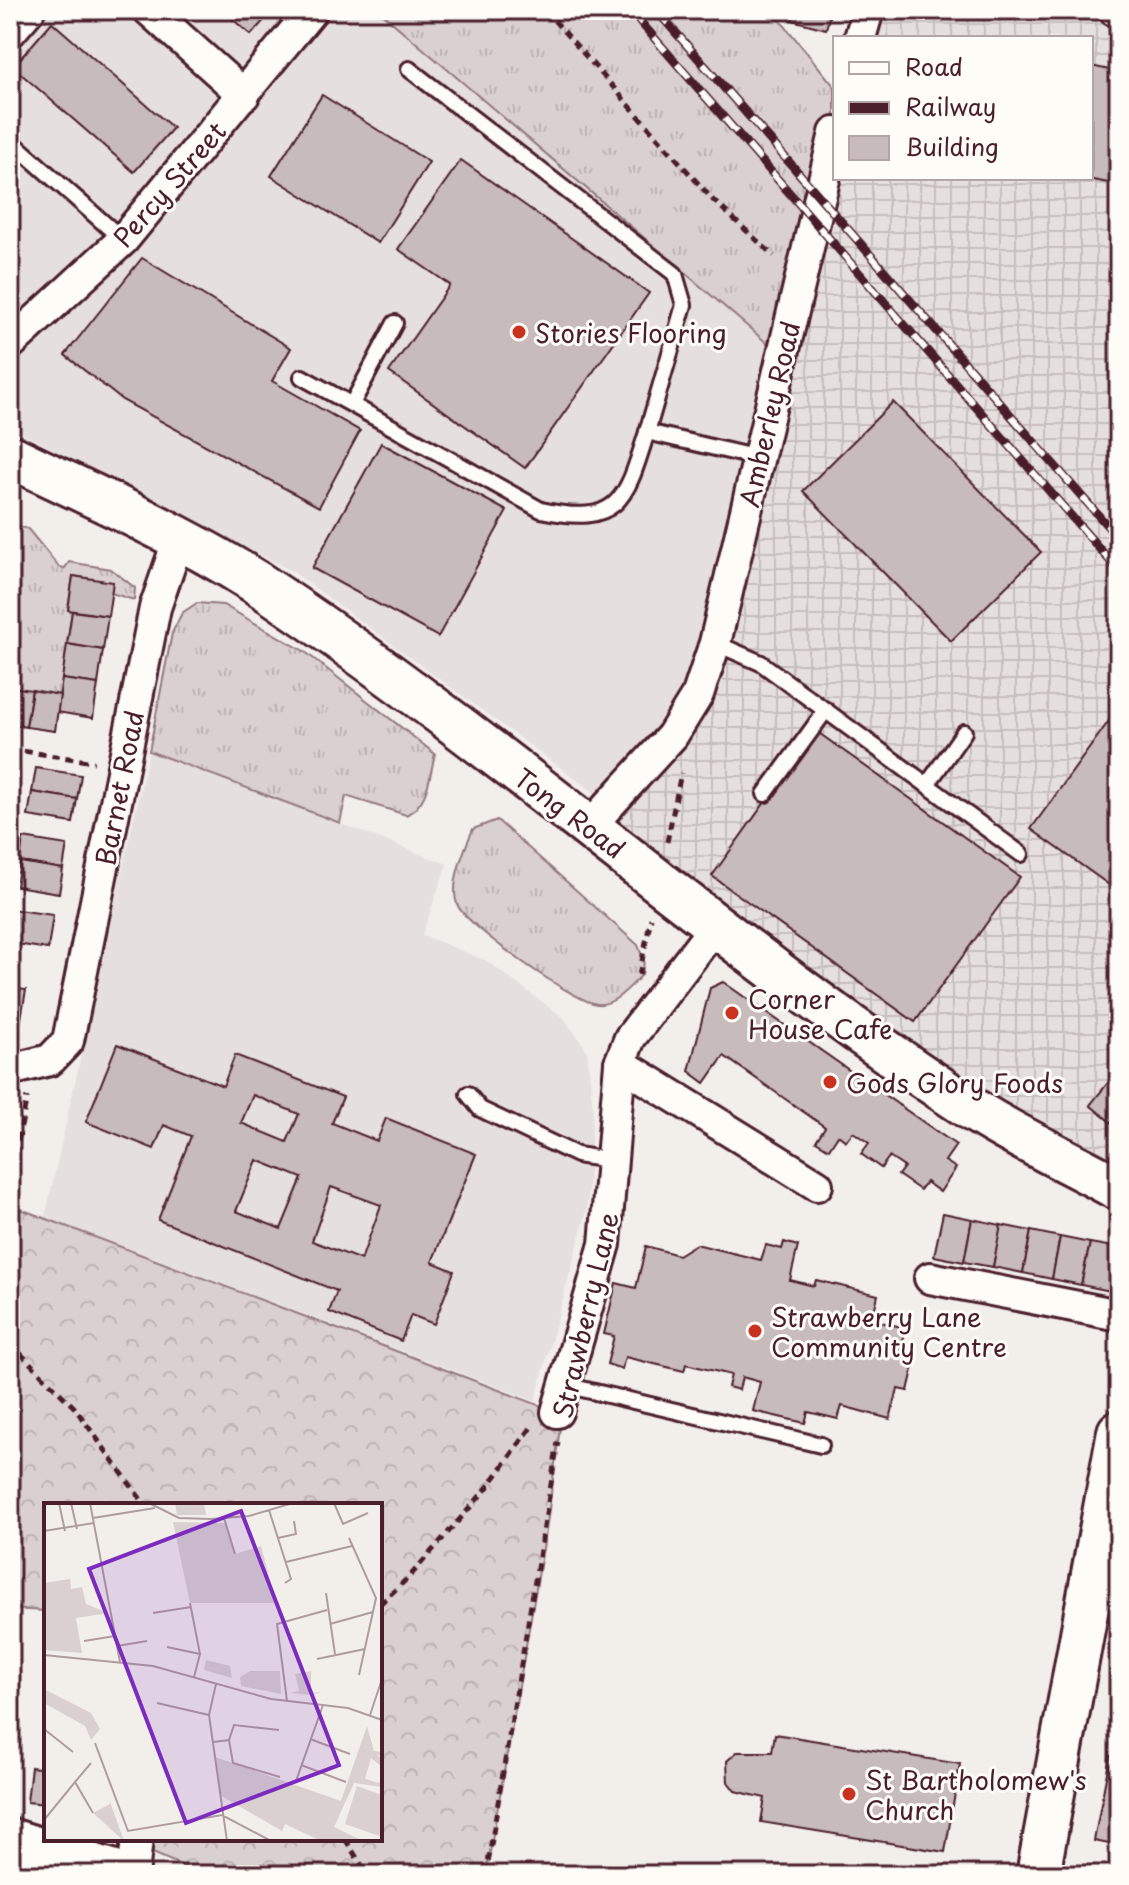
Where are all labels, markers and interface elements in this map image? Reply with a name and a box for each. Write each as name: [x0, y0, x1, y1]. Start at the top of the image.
legend: [833, 36, 1093, 180]
text: Road: [905, 48, 963, 84]
text: Railway: [905, 88, 996, 124]
street label: Percy Street: [103, 113, 235, 255]
text: Building: [905, 128, 999, 164]
place label: Stories Flooring: [535, 313, 727, 352]
street label: Amberley Road: [729, 317, 809, 511]
marker: Stories Flooring: [510, 323, 528, 341]
street label: Barnet Road: [85, 707, 153, 869]
street label: Tong Road: [506, 758, 634, 868]
place label: Corner House Cafe: [748, 979, 892, 1048]
marker: Corner House Cafe: [723, 1004, 741, 1022]
place label: Gods Glory Foods: [846, 1063, 1063, 1102]
marker: Gods Glory Foods: [821, 1073, 839, 1091]
street label: Strawberry Lane: [542, 1208, 628, 1422]
place label: Strawberry Lane Community Centre: [771, 1297, 1007, 1366]
marker: Strawberry Lane Community Centre: [746, 1322, 764, 1340]
inset map: [44, 1503, 382, 1841]
place label: St Bartholomew's Church: [865, 1760, 1087, 1829]
marker: St Bartholomew's Church: [840, 1785, 858, 1803]

